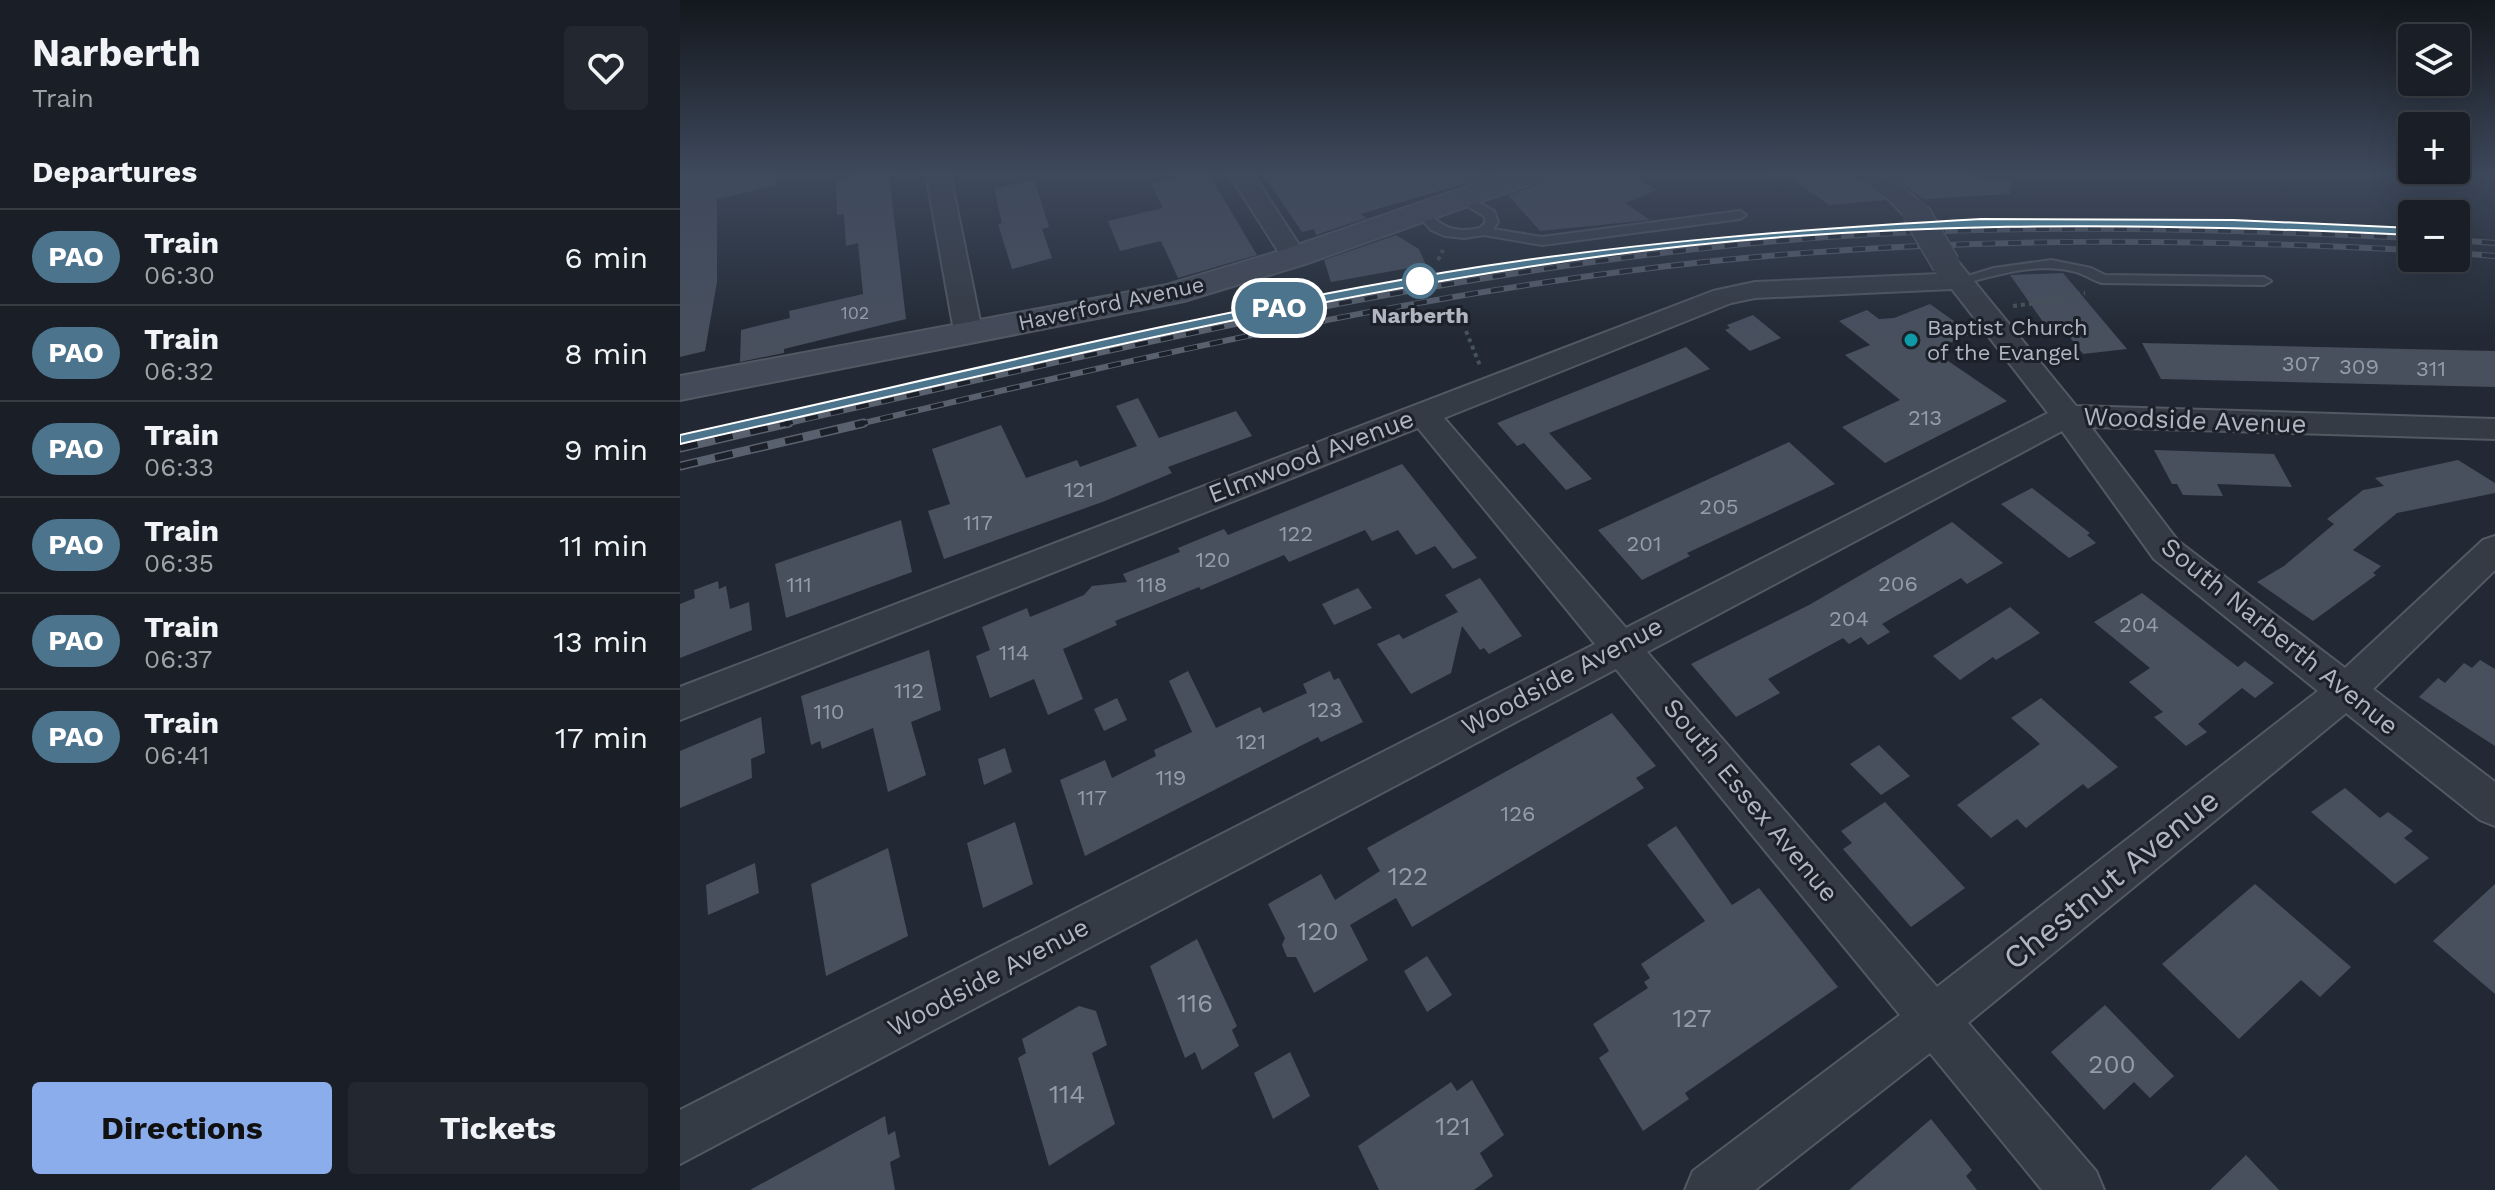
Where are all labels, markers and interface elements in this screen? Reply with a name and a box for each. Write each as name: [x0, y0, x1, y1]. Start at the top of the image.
map controls: [2398, 24, 2470, 272]
button: layers: [2398, 24, 2470, 96]
button: heart: [564, 26, 648, 110]
text: Narberth: [32, 31, 201, 75]
text: Train: [32, 83, 94, 113]
button: +: [2398, 112, 2470, 184]
text: Departures: [32, 154, 197, 189]
button: −: [2398, 200, 2470, 272]
text: Train: [144, 225, 219, 260]
text: PAO: [48, 240, 104, 273]
text: 6 min: [564, 240, 648, 275]
text: 06:30: [144, 260, 215, 290]
marker: Narberth: [1403, 264, 1437, 298]
street label: Haverford Avenue: [1016, 272, 1206, 335]
line badge: PAO: [1233, 282, 1325, 334]
text: PAO: [1251, 291, 1307, 324]
house number: 102: [841, 302, 869, 323]
place label: Narberth: [1371, 303, 1469, 328]
place label: Baptist Church of the Evangel: [1927, 315, 2088, 365]
text: Train: [144, 321, 219, 356]
marker: Baptist Church of the Evangel: [1902, 331, 1920, 349]
text: PAO: [48, 336, 104, 369]
text: 8 min: [564, 336, 648, 371]
house number: 307: [2282, 351, 2320, 376]
house number: 309: [2339, 354, 2379, 379]
text: 06:32: [144, 356, 214, 386]
house number: 311: [2416, 356, 2446, 381]
street label: Woodside Avenue: [2083, 401, 2307, 439]
street label: Elmwood Avenue: [1204, 403, 1418, 509]
house number: 213: [1908, 405, 1942, 430]
text: Train: [144, 417, 219, 452]
text: PAO: [48, 432, 104, 465]
text: 9 min: [564, 432, 648, 467]
text: 06:33: [144, 452, 214, 482]
house number: 121: [1064, 477, 1094, 502]
house number: 205: [1699, 494, 1739, 519]
house number: 117: [963, 510, 993, 535]
text: Train: [144, 513, 219, 548]
house number: 122: [1279, 521, 1313, 546]
text: PAO: [48, 528, 104, 561]
text: 11 min: [559, 528, 648, 563]
house number: 201: [1626, 531, 1662, 556]
street label: South Narberth Avenue: [2155, 531, 2405, 741]
house number: 120: [1195, 547, 1231, 572]
text: 06:35: [144, 548, 214, 578]
house number: 206: [1878, 571, 1918, 596]
house number: 111: [786, 572, 812, 597]
house number: 118: [1137, 572, 1167, 597]
house number: 204: [1829, 606, 1869, 631]
text: Train: [144, 609, 219, 644]
street label: Woodside Avenue: [1456, 610, 1668, 742]
house number: 204: [2119, 612, 2159, 637]
text: PAO: [48, 624, 104, 657]
text: 13 min: [553, 624, 648, 659]
house number: 114: [999, 640, 1029, 665]
text: 06:37: [144, 644, 212, 674]
house number: 112: [894, 678, 924, 703]
street label: South Essex Avenue: [1657, 692, 1845, 908]
house number: 123: [1308, 697, 1342, 722]
house number: 110: [814, 699, 844, 724]
text: Train: [144, 705, 219, 740]
text: PAO: [48, 720, 104, 753]
text: 17 min: [555, 720, 648, 755]
house number: 121: [1236, 729, 1266, 754]
text: 06:41: [144, 740, 209, 770]
house number: 119: [1156, 765, 1186, 790]
street label: Chestnut Avenue: [1996, 780, 2226, 978]
house number: 117: [1077, 785, 1107, 810]
house number: 126: [1501, 801, 1535, 826]
house number: 122: [1388, 861, 1428, 891]
street label: Woodside Avenue: [882, 911, 1094, 1043]
house number: 120: [1297, 916, 1339, 946]
house number: 116: [1177, 988, 1213, 1018]
house number: 127: [1672, 1003, 1712, 1033]
house number: 200: [2088, 1049, 2136, 1079]
house number: 114: [1049, 1079, 1085, 1109]
button: Directions: [32, 1082, 332, 1174]
button: Tickets: [348, 1082, 648, 1174]
house number: 121: [1435, 1111, 1471, 1141]

